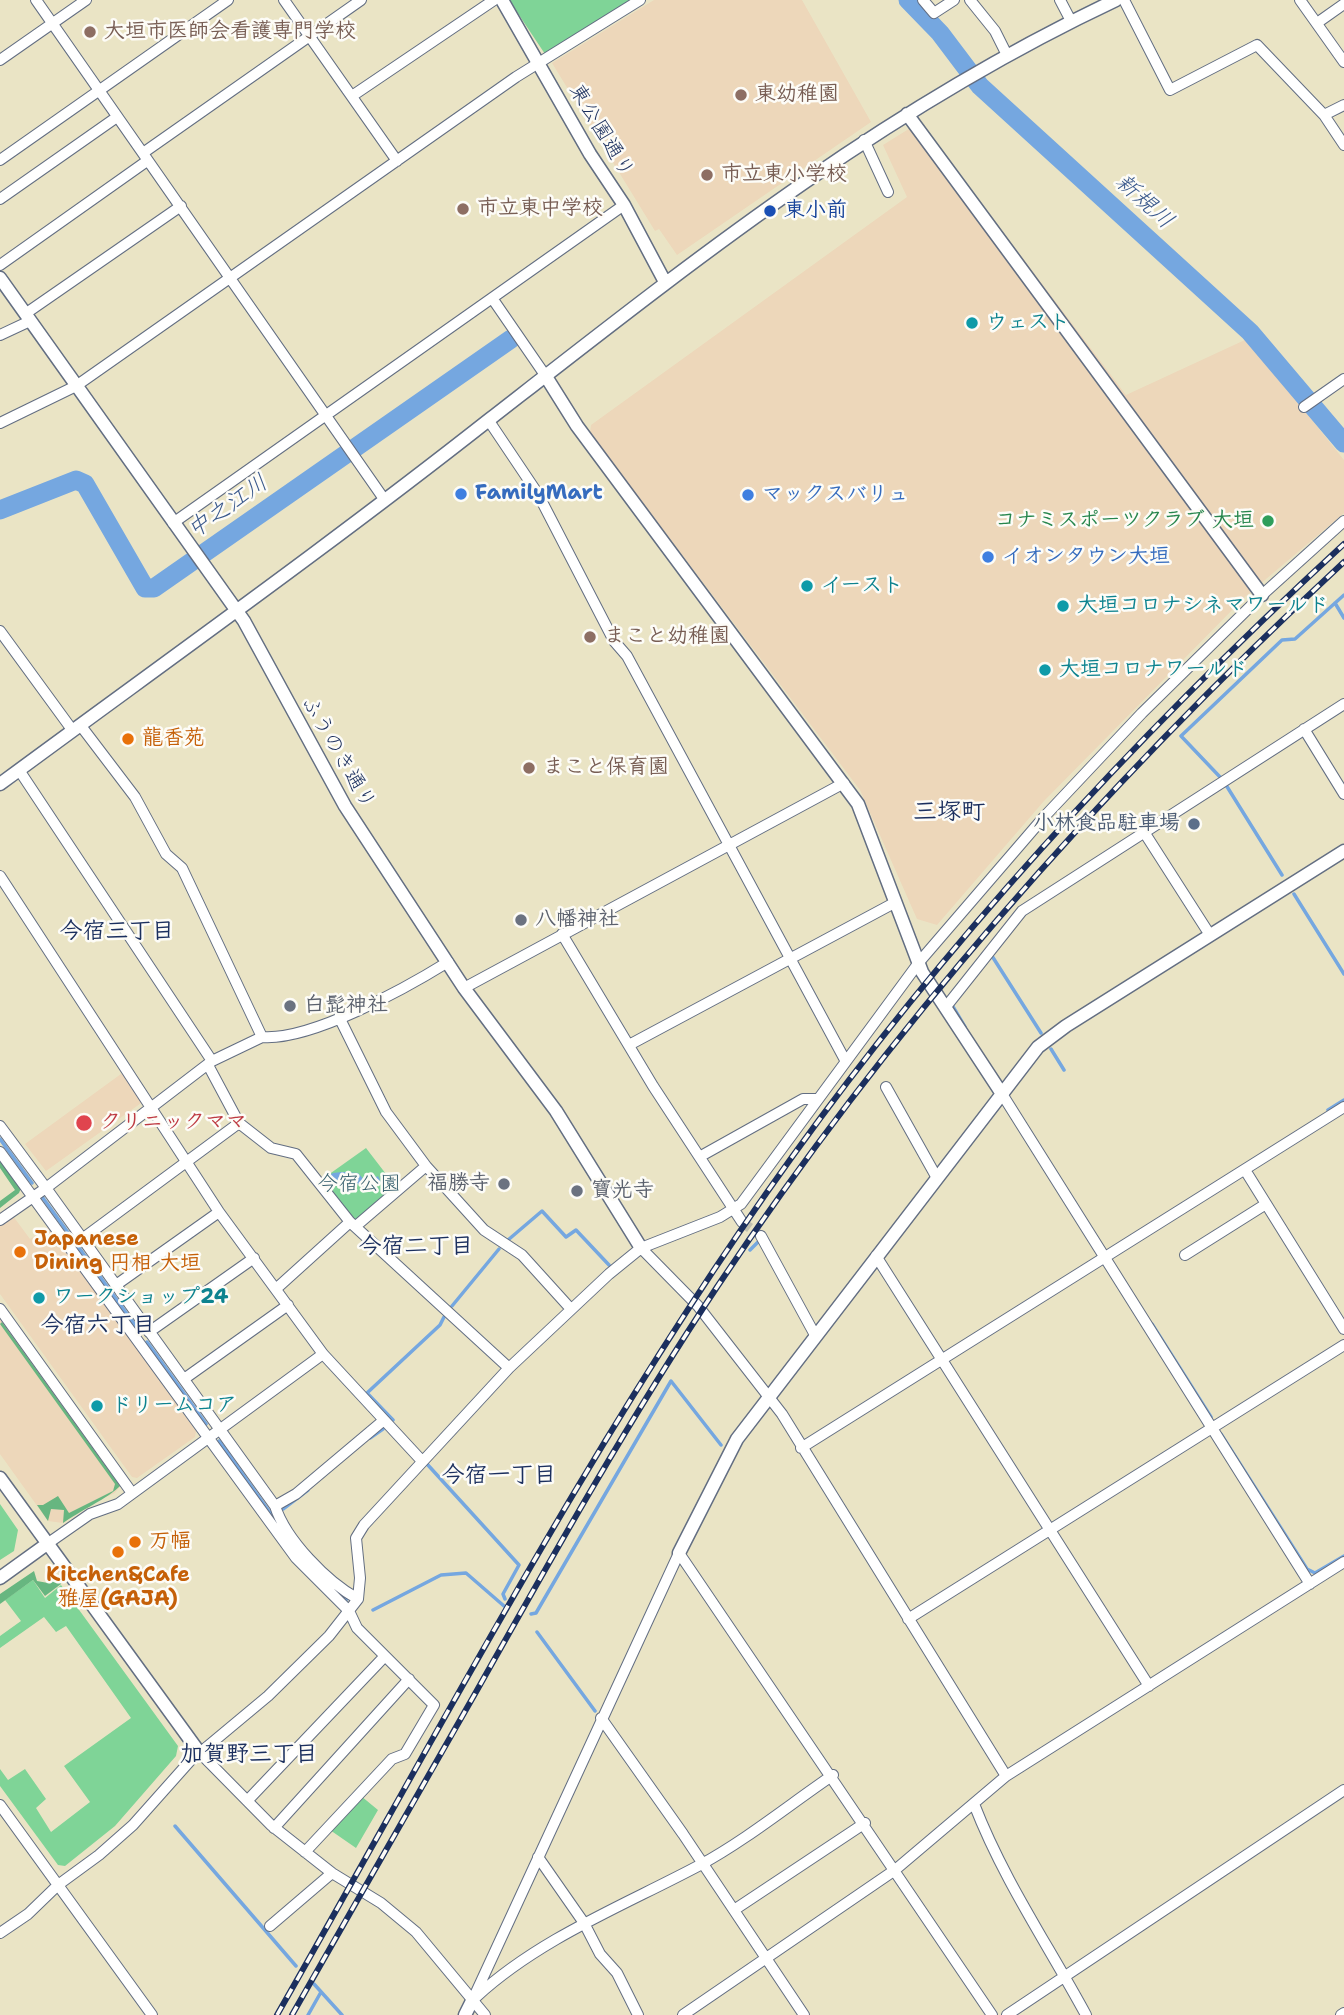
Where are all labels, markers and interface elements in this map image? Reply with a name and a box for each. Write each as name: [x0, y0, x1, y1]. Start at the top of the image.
place label: 大垣市医師会看護専門学校: [104, 19, 356, 45]
marker: 大垣市医師会看護専門学校: [82, 24, 98, 40]
street label: 東公園通り: [563, 80, 639, 182]
place label: 東幼稚園: [755, 82, 839, 108]
marker: 東幼稚園: [733, 87, 749, 103]
place label: 市立東小学校: [721, 162, 847, 188]
marker: 市立東小学校: [699, 167, 715, 183]
water label: 新規川: [1109, 169, 1179, 235]
place label: 市立東中学校: [477, 196, 603, 222]
place label: 東小前: [784, 198, 847, 224]
marker: 市立東中学校: [455, 201, 471, 217]
marker: 東小前: [762, 203, 778, 219]
place label: ウェスト: [986, 310, 1070, 336]
marker: ウェスト: [964, 315, 980, 331]
water label: 中之江川: [182, 469, 274, 545]
place label: FamilyMart: [475, 481, 603, 507]
place label: マックスバリュ: [762, 482, 909, 508]
marker: FamilyMart: [453, 486, 469, 502]
marker: マックスバリュ: [740, 487, 756, 503]
place label: コナミスポーツクラブ 大垣: [995, 508, 1254, 534]
marker: コナミスポーツクラブ 大垣: [1260, 513, 1276, 529]
place label: イオンタウン大垣: [1002, 544, 1170, 570]
marker: イオンタウン大垣: [980, 549, 996, 565]
place label: イースト: [821, 573, 903, 599]
marker: イースト: [799, 578, 815, 594]
place label: 大垣コロナシネマワールド: [1077, 593, 1329, 619]
marker: 大垣コロナシネマワールド: [1055, 598, 1071, 614]
place label: まこと幼稚園: [604, 624, 730, 650]
marker: まこと幼稚園: [582, 629, 598, 645]
place label: 大垣コロナワールド: [1059, 657, 1248, 683]
marker: 大垣コロナワールド: [1037, 662, 1053, 678]
street label: ふうのき通り: [296, 692, 380, 814]
place label: 龍香苑: [142, 726, 205, 752]
marker: 龍香苑: [120, 731, 136, 747]
place label: まこと保育園: [543, 755, 669, 781]
marker: まこと保育園: [521, 760, 537, 776]
district label: 三塚町: [913, 799, 985, 827]
place label: 小林食品駐車場: [1033, 811, 1180, 837]
marker: 小林食品駐車場: [1186, 816, 1202, 832]
place label: 八幡神社: [535, 907, 619, 933]
marker: 八幡神社: [513, 912, 529, 928]
district label: 今宿三丁目: [60, 918, 174, 946]
place label: 白髭神社: [304, 993, 388, 1019]
marker: 白髭神社: [282, 998, 298, 1014]
place label: クリニックママ: [100, 1110, 247, 1136]
marker: クリニックママ: [74, 1113, 94, 1133]
place label: 福勝寺: [427, 1171, 490, 1197]
park label: 今宿公園: [317, 1172, 401, 1198]
marker: 福勝寺: [496, 1176, 512, 1192]
place label: 寶光寺: [591, 1178, 654, 1204]
marker: 寶光寺: [569, 1183, 585, 1199]
place label: Japanese Dining 円相 大垣: [34, 1227, 201, 1277]
district label: 今宿二丁目: [359, 1233, 473, 1261]
marker: Japanese Dining 円相 大垣: [12, 1244, 28, 1260]
place label: ワークショップ24: [53, 1285, 229, 1311]
marker: ワークショップ24: [31, 1290, 47, 1306]
district label: 今宿六丁目: [41, 1312, 155, 1340]
place label: ドリームコア: [111, 1393, 237, 1419]
marker: ドリームコア: [89, 1398, 105, 1414]
district label: 今宿一丁目: [442, 1462, 556, 1490]
place label: 万幅: [149, 1529, 191, 1555]
marker: 万幅: [127, 1534, 143, 1550]
marker: Kitchen&Cafe 雅屋(GAJA): [110, 1544, 126, 1560]
place label: Kitchen&Cafe 雅屋(GAJA): [46, 1563, 190, 1613]
district label: 加賀野三丁目: [180, 1741, 318, 1769]

